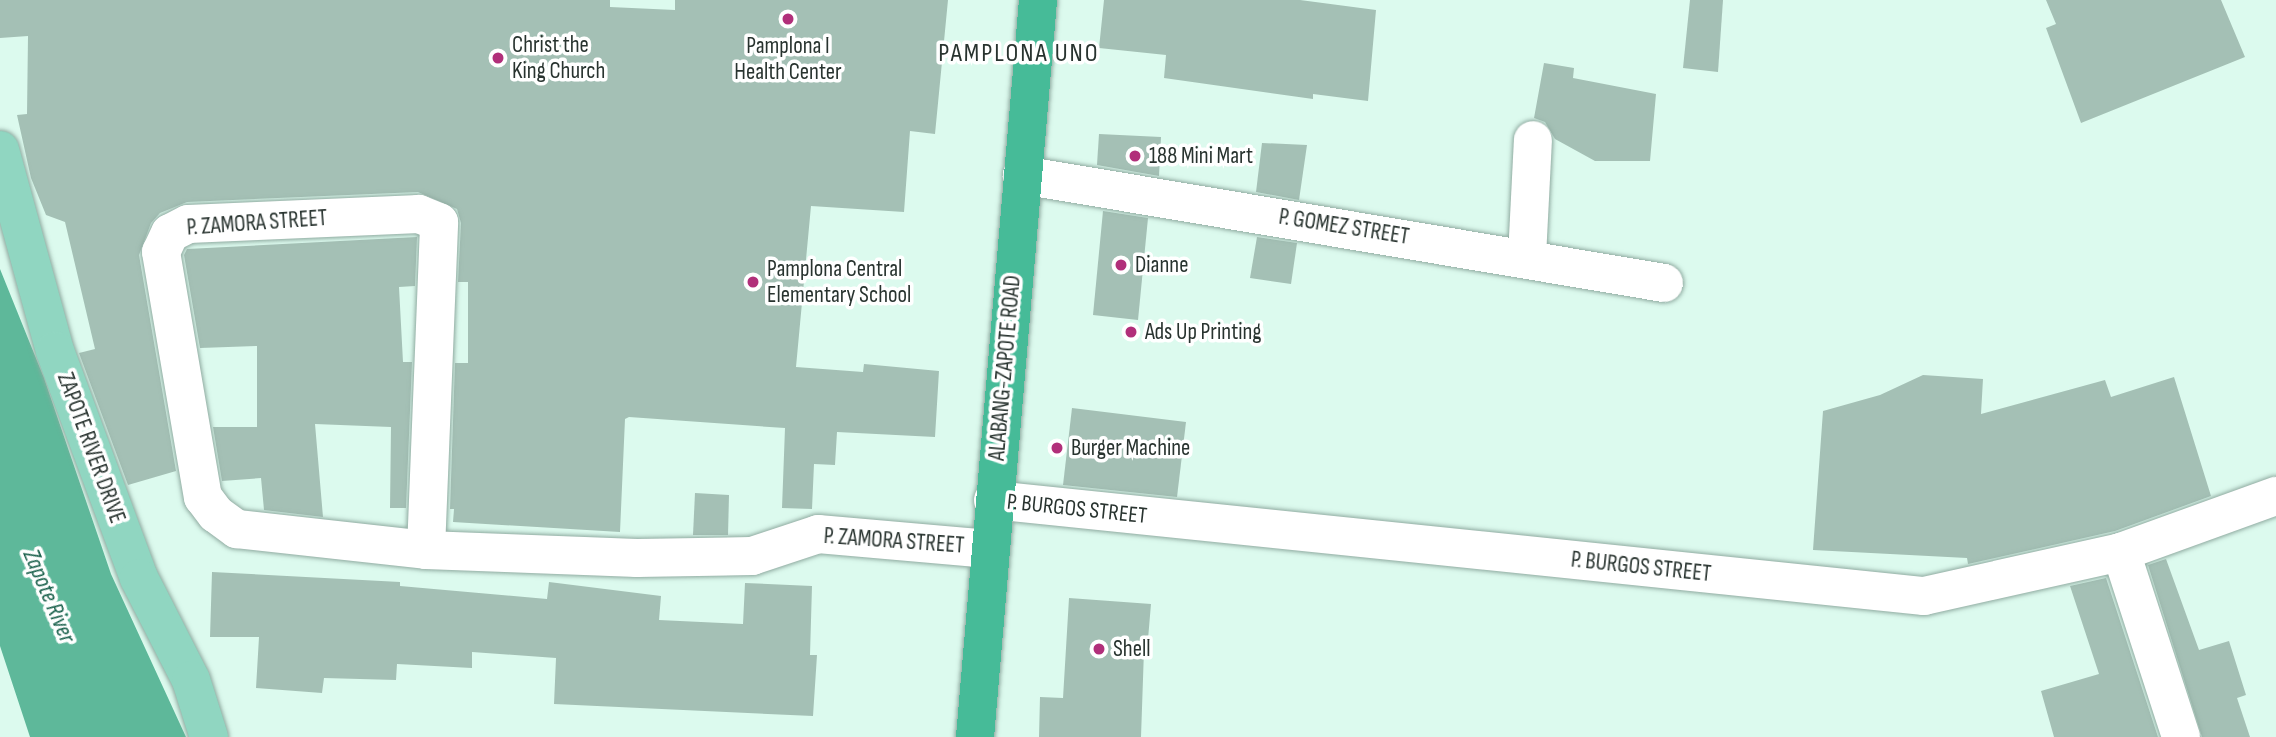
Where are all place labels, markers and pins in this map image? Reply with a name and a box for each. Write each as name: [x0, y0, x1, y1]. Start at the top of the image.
marker: Pamplona I Health Center: [778, 9, 798, 29]
place label: Christ the King Church: [512, 31, 605, 85]
place label: Pamplona I Health Center: [734, 32, 842, 86]
marker: Christ the King Church: [490, 50, 506, 66]
place label: 188 Mini Mart: [1149, 142, 1253, 170]
marker: 188 Mini Mart: [1127, 148, 1143, 164]
place label: Dianne: [1135, 251, 1188, 279]
place label: Pamplona Central Elementary School: [767, 255, 911, 309]
marker: Dianne: [1113, 257, 1129, 273]
marker: Pamplona Central Elementary School: [745, 274, 761, 290]
place label: Ads Up Printing: [1145, 318, 1261, 346]
marker: Ads Up Printing: [1123, 324, 1139, 340]
place label: Burger Machine: [1071, 434, 1190, 462]
marker: Burger Machine: [1049, 440, 1065, 456]
place label: Shell: [1113, 635, 1150, 663]
marker: Shell: [1091, 641, 1107, 657]

